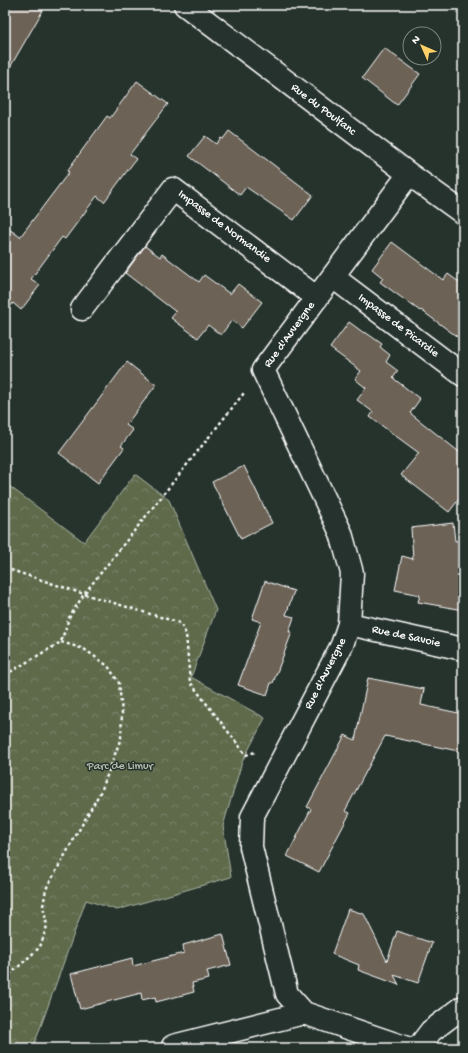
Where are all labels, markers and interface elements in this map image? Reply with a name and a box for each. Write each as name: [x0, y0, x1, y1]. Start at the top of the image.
north arrow: [402, 26, 442, 66]
text: N: [410, 34, 423, 47]
street label: Rue du Poulfanc: [288, 81, 359, 140]
street label: Impasse de Normandie: [175, 187, 274, 267]
street label: Impasse de Picardie: [355, 291, 442, 362]
street label: Rue d'Auvergne: [261, 299, 319, 371]
street label: Rue de Savoie: [371, 623, 442, 651]
street label: Rue d'Auvergne: [302, 635, 350, 712]
park label: Parc de Limur: [86, 760, 155, 774]

